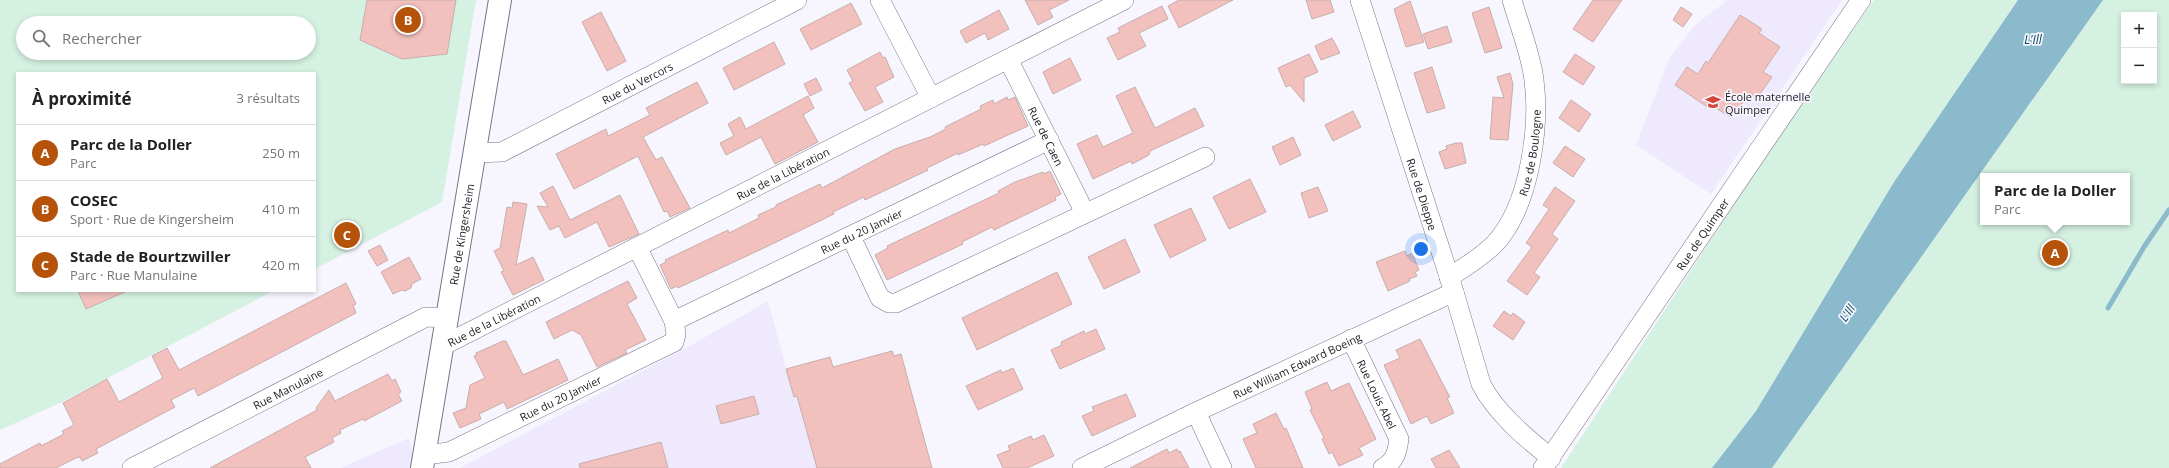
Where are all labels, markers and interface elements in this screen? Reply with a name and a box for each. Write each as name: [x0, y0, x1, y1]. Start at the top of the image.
pin: B: [395, 5, 421, 35]
map controls: [2121, 12, 2157, 84]
button: +: [2121, 12, 2157, 48]
search box: [16, 16, 316, 60]
icon: search: [30, 27, 52, 49]
text: Rechercher: [62, 28, 142, 48]
water label: L'Ill: [2024, 31, 2043, 48]
button: −: [2121, 48, 2157, 84]
street label: Rue du Vercors: [599, 58, 675, 107]
text: À proximité: [32, 87, 131, 110]
text: 3 résultats: [236, 89, 300, 107]
place label: École maternelle Quimper: [1725, 89, 1810, 117]
school or university icon: École maternelle Quimper: [1704, 93, 1722, 111]
street label: Rue de Caen: [1025, 104, 1068, 168]
street label: Rue de Boulogne: [1515, 109, 1543, 198]
text: Parc de la Doller: [70, 134, 192, 154]
street label: Rue de la Libération: [734, 143, 832, 203]
text: A: [41, 144, 49, 162]
text: 250 m: [262, 144, 300, 162]
text: Parc: [70, 154, 97, 172]
street label: Rue de Dieppe: [1404, 156, 1441, 232]
popup: [1980, 173, 2130, 225]
text: Parc de la Doller: [1994, 180, 2116, 200]
street label: Rue de Kingersheim: [445, 182, 477, 286]
text: COSEC: [70, 190, 118, 210]
street label: Rue de Quimper: [1672, 195, 1732, 273]
text: B: [41, 200, 49, 218]
text: 410 m: [262, 200, 300, 218]
text: Parc: [1994, 200, 2021, 218]
street label: Rue du 20 Janvier: [818, 204, 905, 257]
text: Sport · Rue de Kingersheim: [70, 210, 234, 228]
pin: C: [334, 220, 360, 250]
pin: A: [2042, 238, 2068, 268]
your location: [1411, 239, 1431, 259]
text: Stade de Bourtzwiller: [70, 246, 230, 266]
text: C: [41, 256, 49, 274]
text: 420 m: [262, 256, 300, 274]
text: Parc · Rue Manulaine: [70, 266, 197, 284]
street label: Rue de la Libération: [445, 290, 543, 350]
water label: L'Ill: [1835, 300, 1860, 325]
street label: Rue William Edward Boeing: [1230, 329, 1364, 401]
street label: Rue Louis Abel: [1354, 357, 1400, 431]
street label: Rue Manulaine: [250, 364, 325, 412]
street label: Rue du 20 Janvier: [517, 371, 604, 424]

